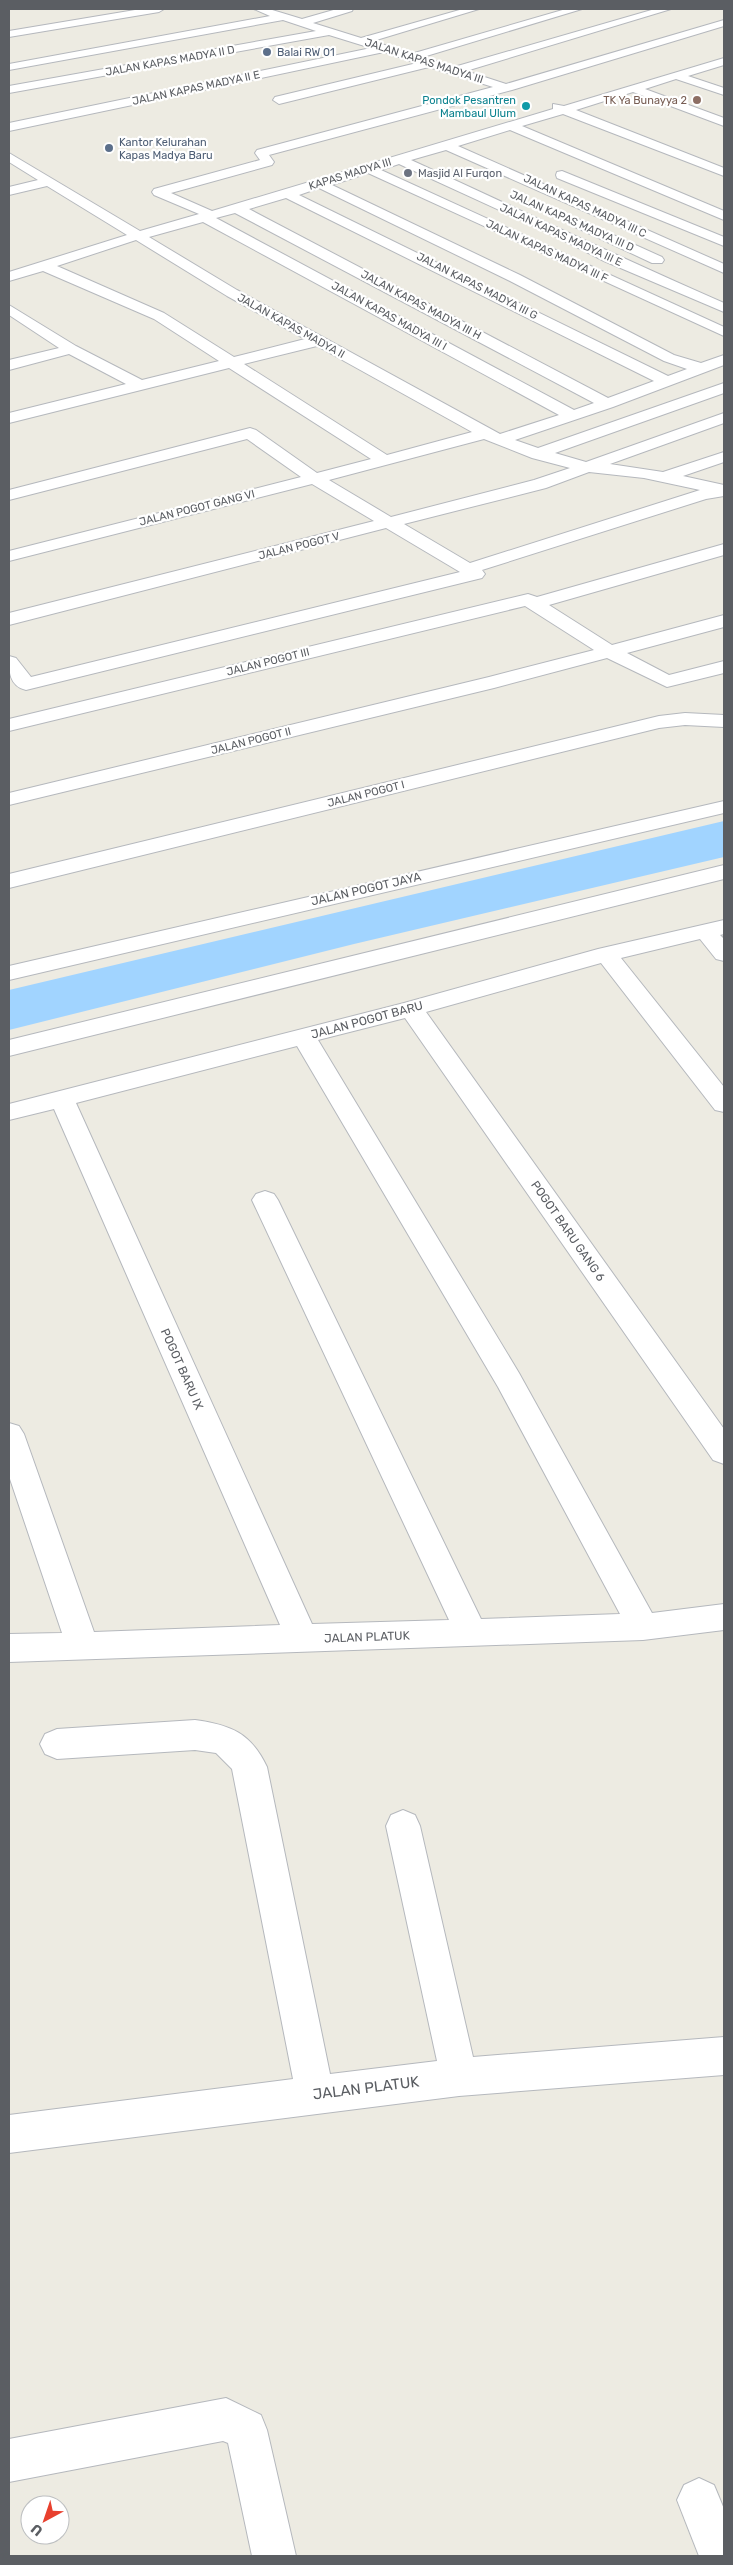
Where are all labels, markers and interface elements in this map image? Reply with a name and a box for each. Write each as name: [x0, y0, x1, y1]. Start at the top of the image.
street label: JALAN KAPAS MADYA III: [363, 36, 485, 86]
street label: JALAN KAPAS MADYA II D: [104, 43, 236, 79]
marker: Balai RW 01: [261, 46, 273, 58]
place label: Balai RW 01: [277, 46, 335, 59]
street label: JALAN KAPAS MADYA II E: [131, 68, 261, 108]
place label: Pondok Pesantren Mambaul Ulum: [422, 94, 516, 120]
place label: TK Ya Bunayya 2: [603, 94, 687, 107]
marker: TK Ya Bunayya 2: [691, 94, 703, 106]
marker: Pondok Pesantren Mambaul Ulum: [520, 100, 532, 112]
place label: Kantor Kelurahan Kapas Madya Baru: [119, 136, 213, 162]
marker: Kantor Kelurahan Kapas Madya Baru: [103, 142, 115, 154]
street label: KAPAS MADYA III: [307, 155, 393, 193]
marker: Masjid Al Furqon: [402, 167, 414, 179]
place label: Masjid Al Furqon: [418, 167, 502, 180]
street label: JALAN KAPAS MADYA III C: [522, 172, 648, 240]
street label: JALAN KAPAS MADYA III D: [508, 188, 636, 254]
street label: JALAN KAPAS MADYA III E: [498, 201, 624, 269]
street label: JALAN KAPAS MADYA III F: [484, 217, 610, 285]
street label: JALAN KAPAS MADYA III G: [414, 250, 540, 322]
street label: JALAN KAPAS MADYA III H: [359, 268, 483, 342]
street label: JALAN KAPAS MADYA III I: [329, 279, 449, 353]
street label: JALAN KAPAS MADYA II: [235, 291, 347, 361]
street label: JALAN POGOT GANG VI: [138, 487, 256, 529]
street label: JALAN POGOT V: [257, 530, 341, 562]
street label: JALAN POGOT III: [225, 645, 311, 679]
street label: JALAN POGOT II: [210, 725, 292, 757]
street label: JALAN POGOT I: [326, 778, 406, 810]
street label: JALAN POGOT JAYA: [310, 870, 422, 908]
street label: JALAN POGOT BARU: [309, 998, 425, 1042]
street label: POGOT BARU GANG 6: [528, 1178, 608, 1284]
street label: POGOT BARU IX: [158, 1326, 206, 1412]
street label: JALAN PLATUK: [324, 1628, 411, 1645]
street label: JALAN PLATUK: [312, 2073, 420, 2103]
north arrow: [20, 2495, 70, 2545]
text: U: [28, 2520, 46, 2539]

